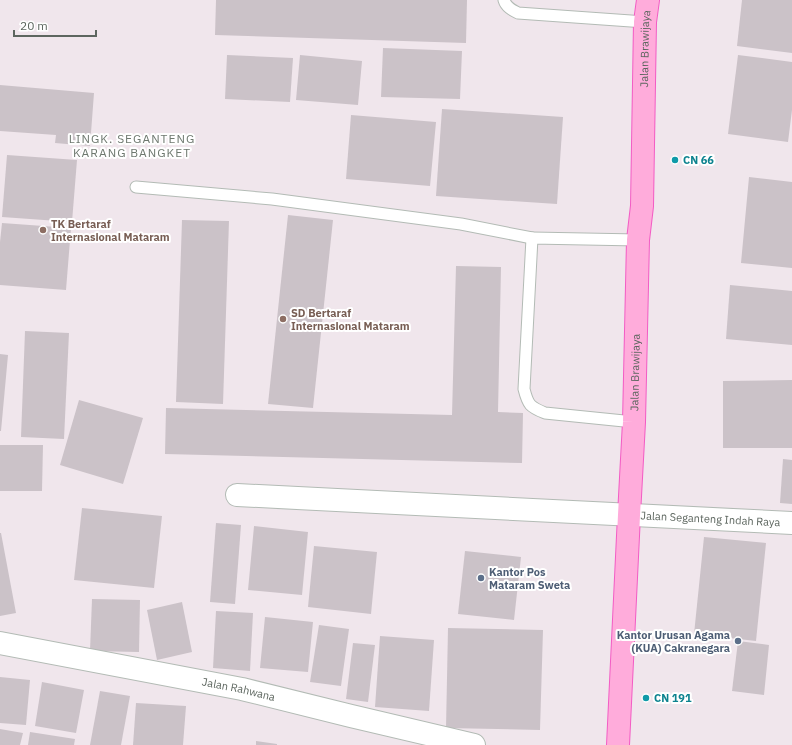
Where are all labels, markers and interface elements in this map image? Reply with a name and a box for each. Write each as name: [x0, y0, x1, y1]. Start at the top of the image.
street label: Jalan Brawijaya: [637, 9, 654, 87]
scale bar: [14, 12, 96, 38]
text: 20 m: [20, 18, 48, 33]
district label: LINGK. SEGANTENG KARANG BANGKET: [69, 131, 195, 160]
place label: CN 66: [683, 153, 714, 167]
marker: CN 66: [670, 155, 680, 165]
place label: TK Bertaraf Internasional Mataram: [51, 217, 170, 244]
marker: TK Bertaraf Internasional Mataram: [38, 225, 48, 235]
place label: SD Bertaraf Internasional Mataram: [291, 306, 410, 333]
marker: SD Bertaraf Internasional Mataram: [278, 314, 288, 324]
street label: Jalan Brawijaya: [627, 334, 643, 411]
street label: Jalan Seganteng Indah Raya: [640, 508, 781, 529]
place label: Kantor Pos Mataram Sweta: [489, 565, 570, 592]
marker: Kantor Pos Mataram Sweta: [476, 573, 486, 583]
place label: Kantor Urusan Agama (KUA) Cakranegara: [617, 628, 730, 655]
marker: Kantor Urusan Agama (KUA) Cakranegara: [733, 636, 743, 646]
street label: Jalan Rahwana: [201, 675, 277, 704]
place label: CN 191: [654, 691, 692, 705]
marker: CN 191: [641, 693, 651, 703]

